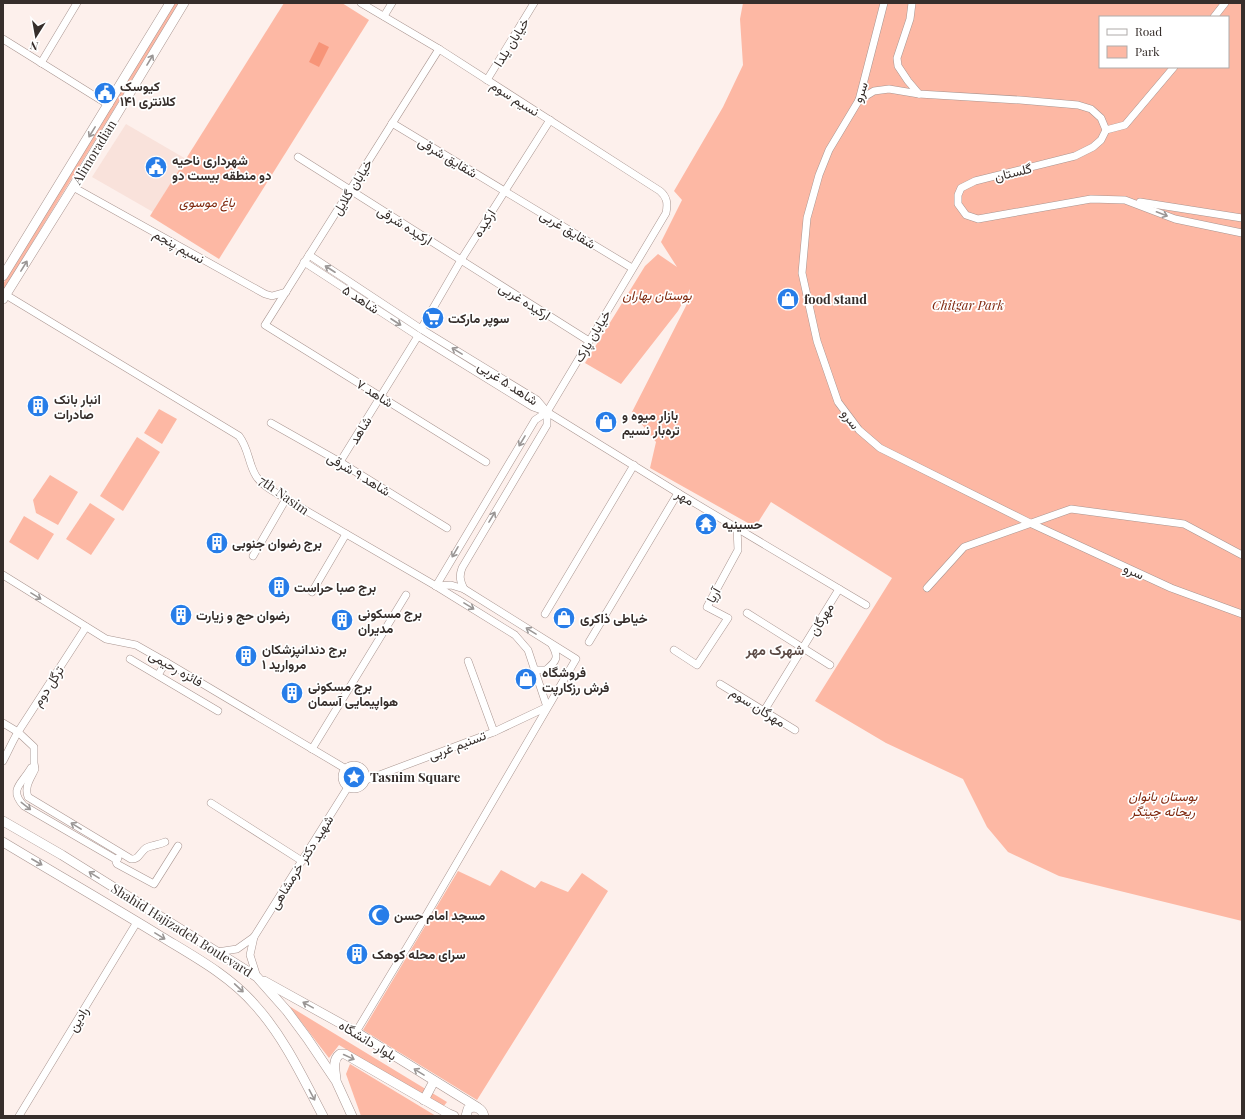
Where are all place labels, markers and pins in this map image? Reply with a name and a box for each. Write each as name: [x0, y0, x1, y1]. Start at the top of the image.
place label: کیوسک کلانتری ۱۴۱: [120, 77, 176, 110]
public building icon: کیوسک کلانتری ۱۴۱: [92, 80, 118, 106]
place label: شهرداری ناحیه دو منطقه بیست دو: [172, 151, 272, 184]
public building icon: شهرداری ناحیه دو منطقه بیست دو: [143, 154, 169, 180]
shop icon: food stand: [775, 286, 801, 312]
place label: food stand: [804, 290, 867, 307]
supermarket icon: سوپر مارکت: [420, 305, 446, 331]
place label: سوپر مارکت: [448, 309, 509, 328]
place label: انبار بانک صادرات: [54, 390, 101, 423]
building icon: انبار بانک صادرات: [25, 393, 51, 419]
place label: بازار میوه و تره‌بار نسیم: [622, 406, 680, 439]
shop icon: بازار میوه و تره‌بار نسیم: [593, 409, 619, 435]
temple icon: حسینیه: [693, 511, 719, 537]
place label: حسینیه: [722, 515, 763, 532]
building icon: برج رضوان جنوبی: [204, 530, 230, 556]
place label: برج رضوان جنوبی: [232, 534, 322, 552]
building icon: برج صبا حراست: [266, 574, 292, 600]
place label: برج صبا حراست: [294, 578, 376, 596]
building icon: رضوان حج و زیارت: [168, 602, 194, 628]
place label: برج مسکونی مدیران: [358, 604, 422, 637]
shop icon: خیاطی ذاکری: [551, 605, 577, 631]
place label: رضوان حج و زیارت: [196, 606, 290, 625]
building icon: برج مسکونی مدیران: [329, 607, 355, 633]
place label: خیاطی ذاکری: [580, 609, 648, 627]
place label: برج دندانپزشکان مروارید ۱: [262, 640, 347, 673]
building icon: برج دندانپزشکان مروارید ۱: [233, 643, 259, 669]
place label: فروشگاه فرش رزکارپت: [542, 663, 609, 697]
shop icon: فروشگاه فرش رزکارپت: [513, 666, 539, 692]
place label: برج مسکونی هواپیمایی آسمان: [308, 677, 398, 711]
building icon: برج مسکونی هواپیمایی آسمان: [279, 680, 305, 706]
place icon: Tasnim Square: [341, 764, 367, 790]
place label: Tasnim Square: [370, 768, 461, 785]
mosque icon: مسجد امام حسن: [366, 902, 392, 928]
place label: مسجد امام حسن: [394, 906, 485, 924]
building icon: سرای محله کوهک: [344, 941, 370, 967]
place label: سرای محله کوهک: [372, 945, 466, 963]

